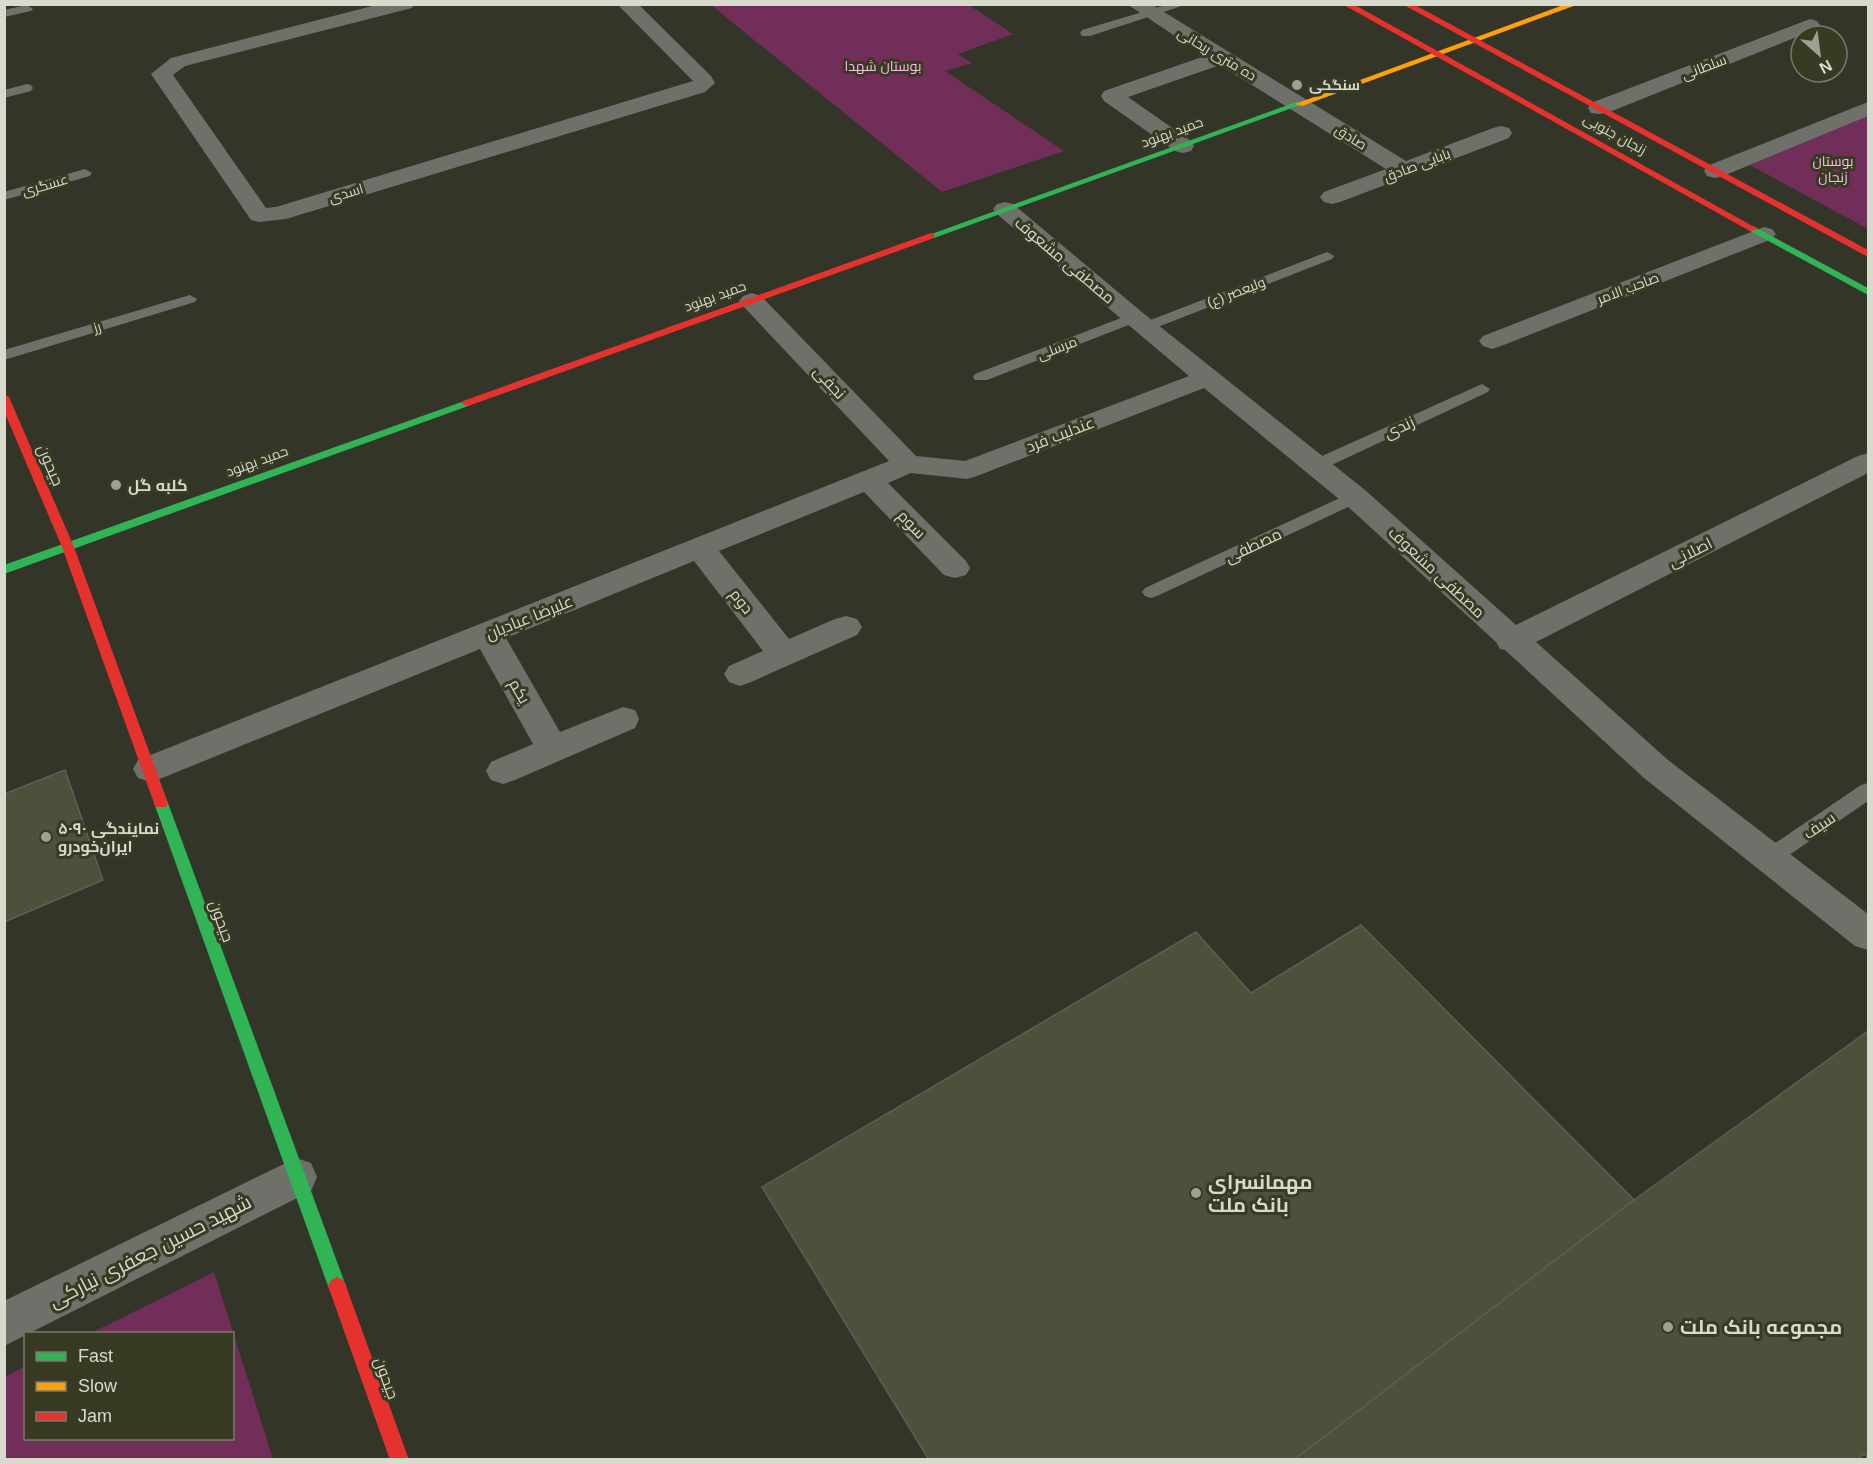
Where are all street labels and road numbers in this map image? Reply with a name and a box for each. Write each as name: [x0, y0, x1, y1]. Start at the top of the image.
street label: ده متری ریحانی: [1175, 24, 1259, 84]
street label: سلطانی: [1679, 51, 1729, 83]
street label: زنجان جنوبی: [1581, 110, 1649, 158]
street label: حمید بهنود: [1139, 113, 1205, 151]
street label: صادق: [1332, 121, 1370, 154]
street label: بابایی صادق: [1381, 145, 1453, 186]
street label: عسگری: [20, 171, 70, 199]
street label: اسدی: [327, 180, 365, 206]
street label: مصطفی مشعوف: [1010, 214, 1118, 309]
street label: صاحب الامر: [1594, 269, 1661, 307]
street label: ولیعصر (ع): [1205, 274, 1268, 311]
street label: حمید بهنود: [682, 277, 748, 315]
street label: رز: [90, 318, 103, 336]
street label: مرسلی: [1035, 333, 1079, 363]
street label: نجفی: [809, 363, 849, 404]
street label: زندی: [1381, 413, 1418, 444]
street label: عندلیب فرد: [1024, 414, 1097, 456]
street label: جیحون: [32, 442, 67, 489]
street label: حمید بهنود: [224, 442, 290, 480]
street label: سوم: [892, 507, 929, 544]
street label: مصطفی مشعوف: [1384, 524, 1488, 623]
street label: مصطفی: [1222, 525, 1285, 568]
street label: اصلانی: [1666, 534, 1716, 572]
street label: دوم: [724, 586, 756, 619]
street label: علیرضا عبادیان: [483, 592, 576, 645]
street label: یکم: [503, 676, 534, 709]
street label: سیف: [1800, 809, 1839, 843]
street label: جیحون: [204, 898, 237, 945]
street label: شهید حسین جعفری نیارکی: [45, 1190, 256, 1313]
street label: جیحون: [369, 1355, 402, 1402]

